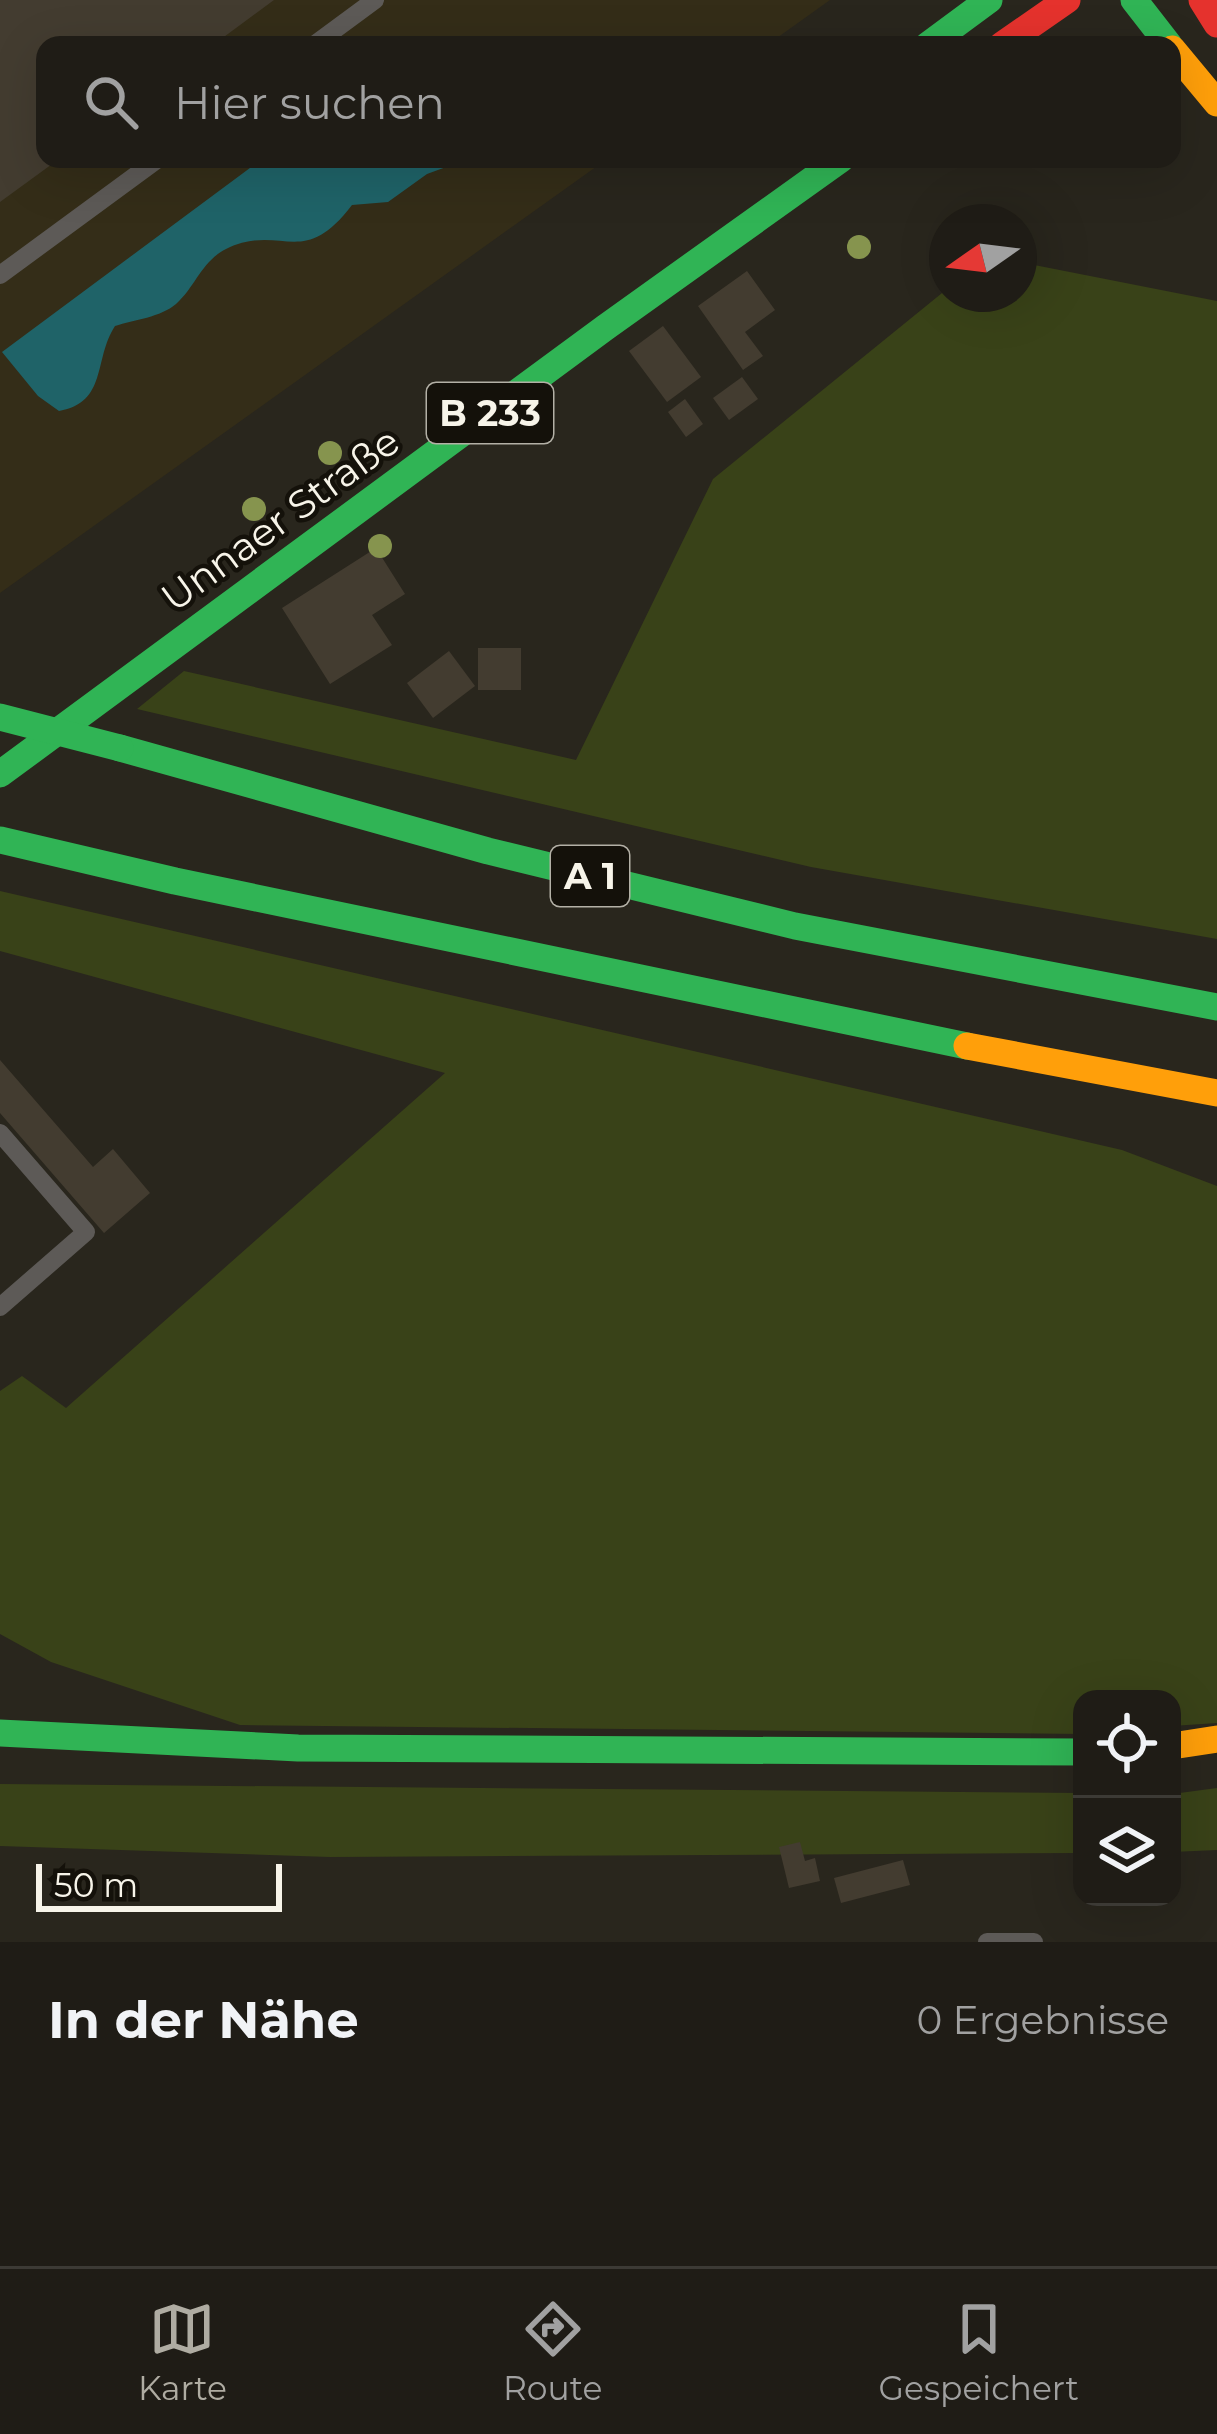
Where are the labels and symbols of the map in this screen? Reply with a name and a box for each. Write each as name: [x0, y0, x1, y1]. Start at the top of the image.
north arrow: [929, 204, 1037, 312]
road number: B 233: [427, 383, 553, 443]
street label: Unnaer Straße: [152, 417, 408, 621]
road number: A 1: [551, 846, 629, 906]
scale bar: [36, 1858, 282, 1911]

